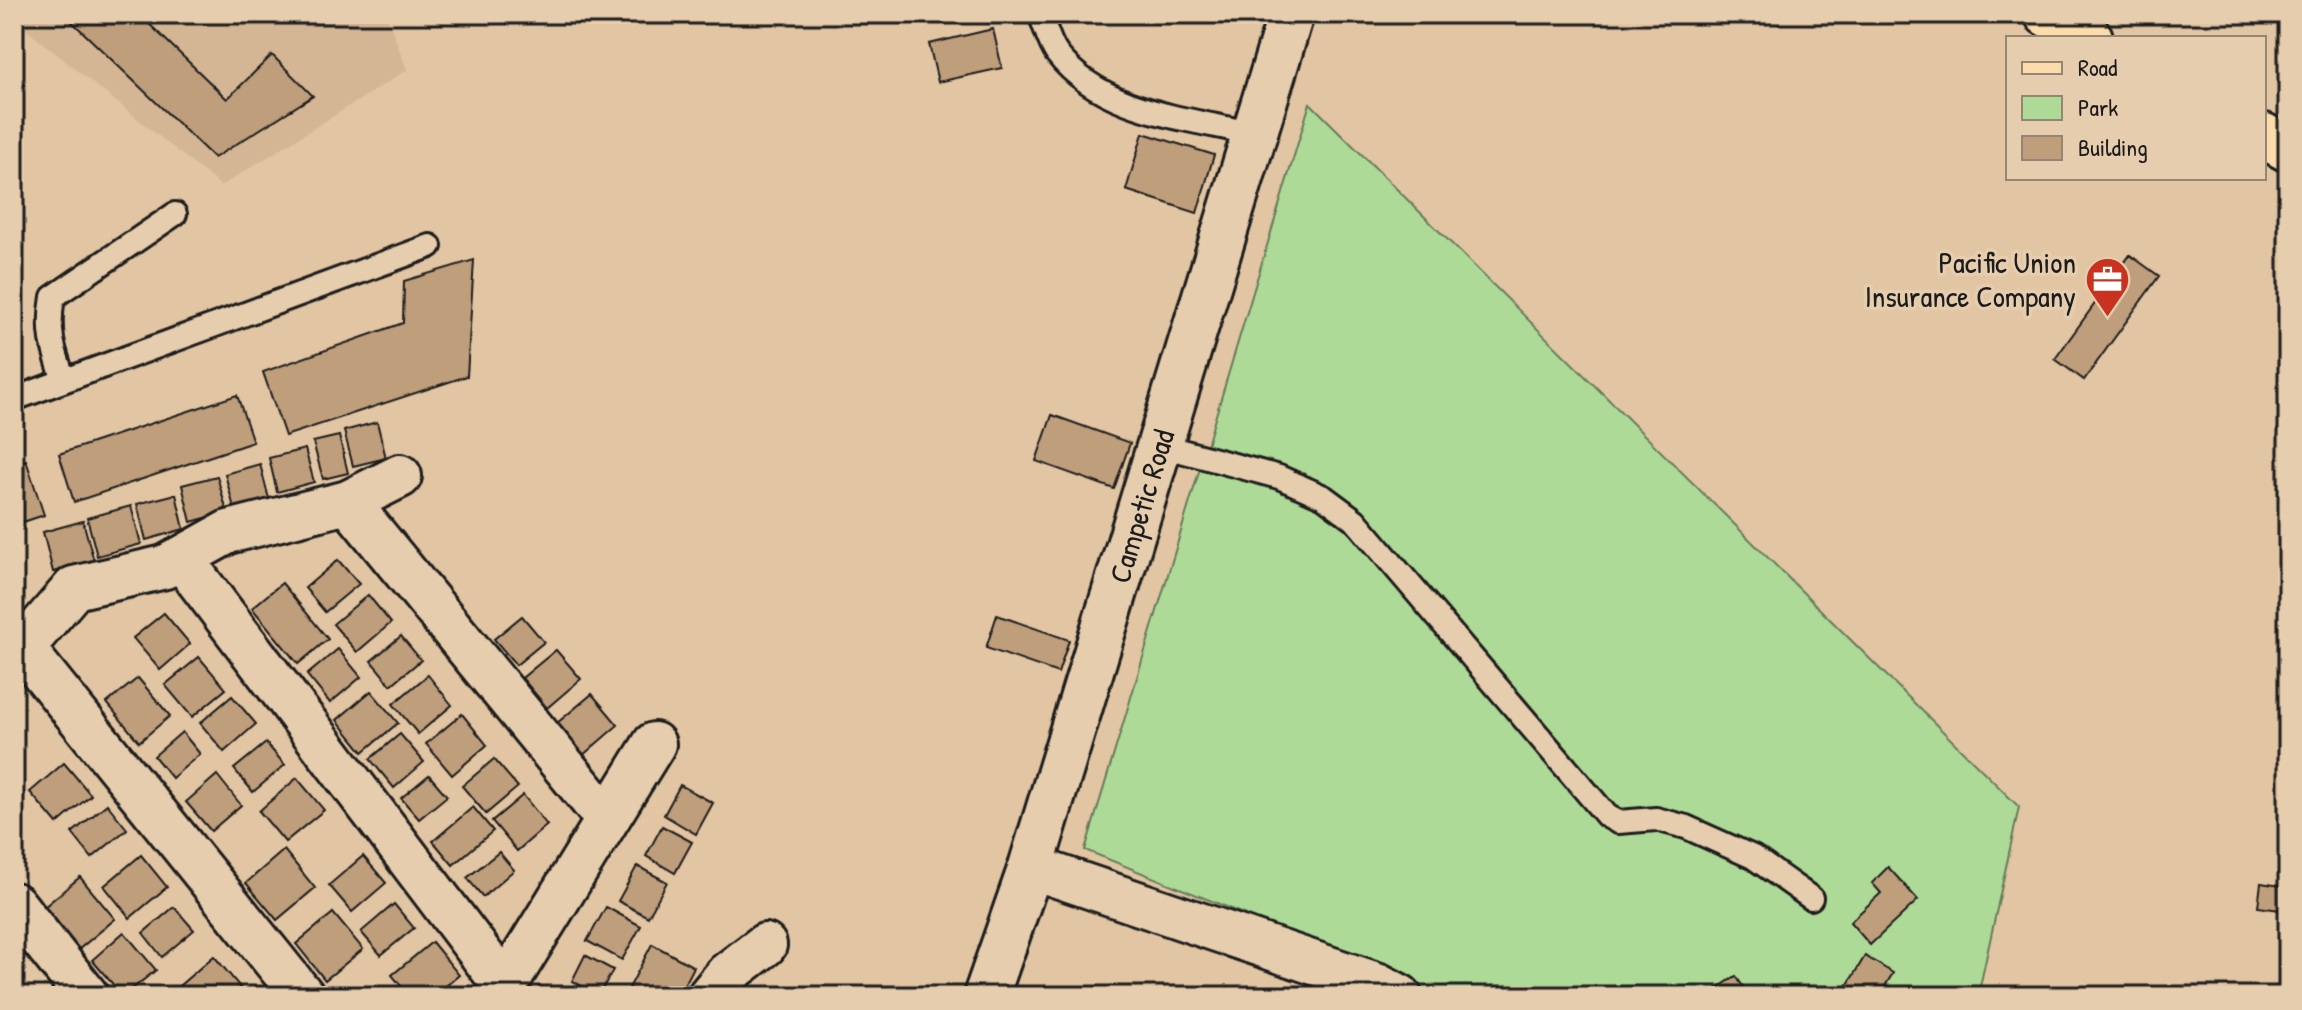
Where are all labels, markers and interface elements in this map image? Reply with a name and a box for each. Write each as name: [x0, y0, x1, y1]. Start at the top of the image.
legend: [2006, 36, 2266, 180]
text: Road: [2078, 51, 2117, 83]
text: Park: [2078, 91, 2118, 123]
text: Building: [2078, 131, 2148, 163]
place label: Pacific Union Insurance Company: [1865, 242, 2076, 316]
office icon: Pacific Union Insurance Company: [2083, 255, 2131, 318]
street label: Campetic Road: [1099, 424, 1183, 588]

